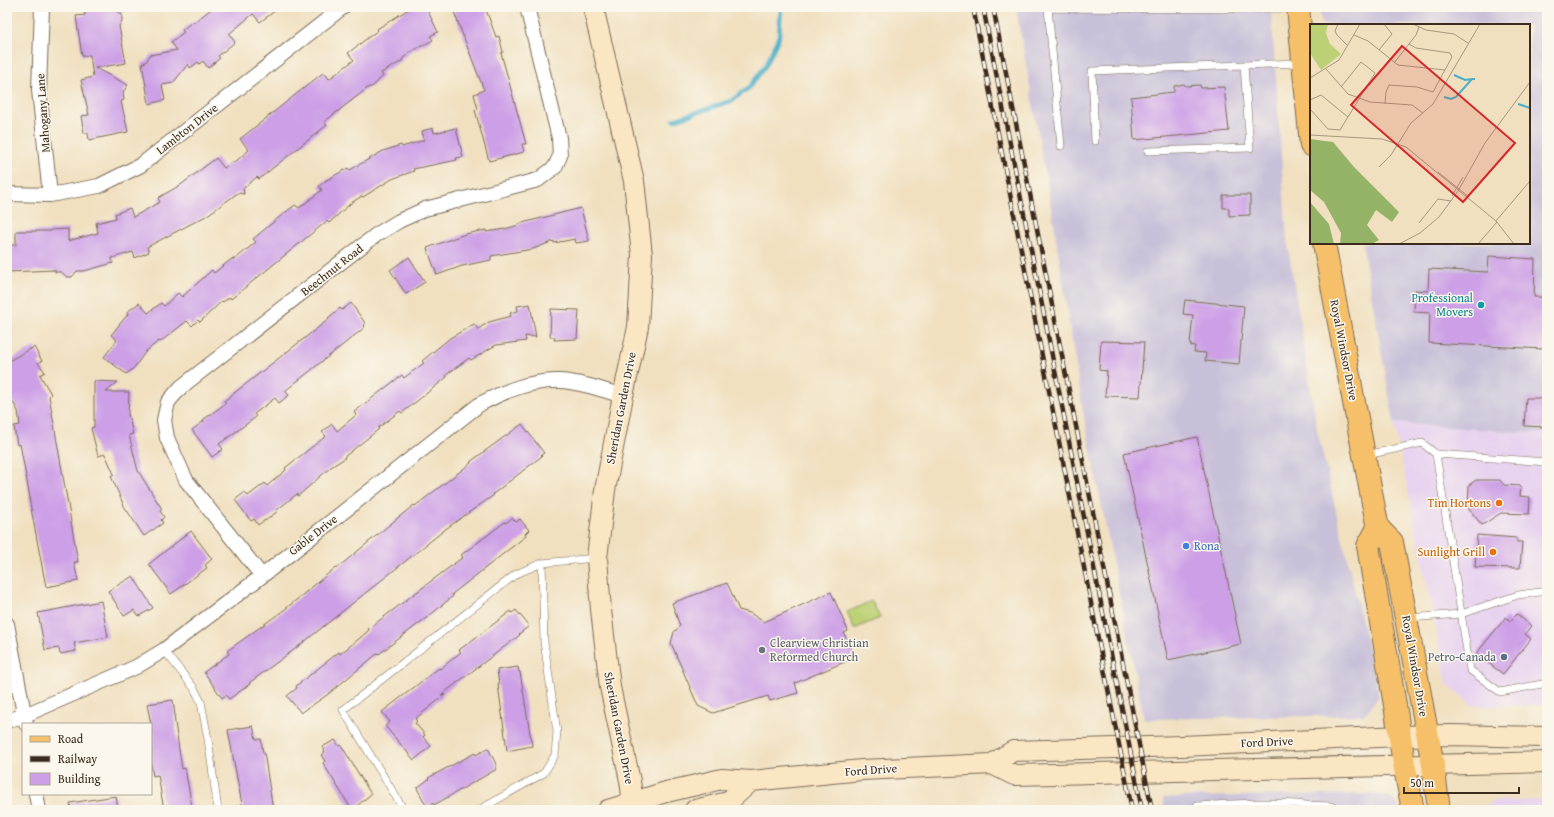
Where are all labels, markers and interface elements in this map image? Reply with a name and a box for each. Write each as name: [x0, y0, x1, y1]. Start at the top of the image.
inset map: [1310, 24, 1530, 244]
street label: Mahogany Lane: [31, 73, 54, 153]
street label: Lambton Drive: [152, 99, 221, 158]
street label: Beechnut Road: [297, 239, 367, 299]
place label: Professional Movers: [1411, 289, 1474, 320]
street label: Royal Windsor Drive: [1326, 298, 1363, 402]
marker: Professional Movers: [1476, 300, 1486, 310]
street label: Sheridan Garden Drive: [601, 350, 640, 465]
place label: Tim Hortons: [1428, 494, 1491, 511]
marker: Tim Hortons: [1494, 498, 1504, 508]
street label: Gable Drive: [285, 510, 341, 559]
place label: Rona: [1194, 537, 1220, 554]
marker: Rona: [1181, 541, 1191, 551]
place label: Sunlight Grill: [1417, 543, 1486, 560]
marker: Sunlight Grill: [1488, 547, 1498, 557]
street label: Royal Windsor Drive: [1398, 614, 1433, 718]
place label: Clearview Christian Reformed Church: [770, 634, 869, 665]
marker: Clearview Christian Reformed Church: [757, 645, 767, 655]
place label: Petro-Canada: [1428, 648, 1496, 665]
marker: Petro-Canada: [1499, 652, 1509, 662]
street label: Sheridan Garden Drive: [600, 670, 639, 786]
legend: [22, 723, 152, 795]
text: Road: [58, 730, 84, 747]
street label: Ford Drive: [1240, 732, 1294, 751]
text: Railway: [58, 750, 97, 767]
street label: Ford Drive: [844, 759, 898, 780]
scale bar: [1404, 769, 1519, 795]
text: Building: [58, 770, 101, 787]
text: 50 m: [1410, 774, 1434, 791]

